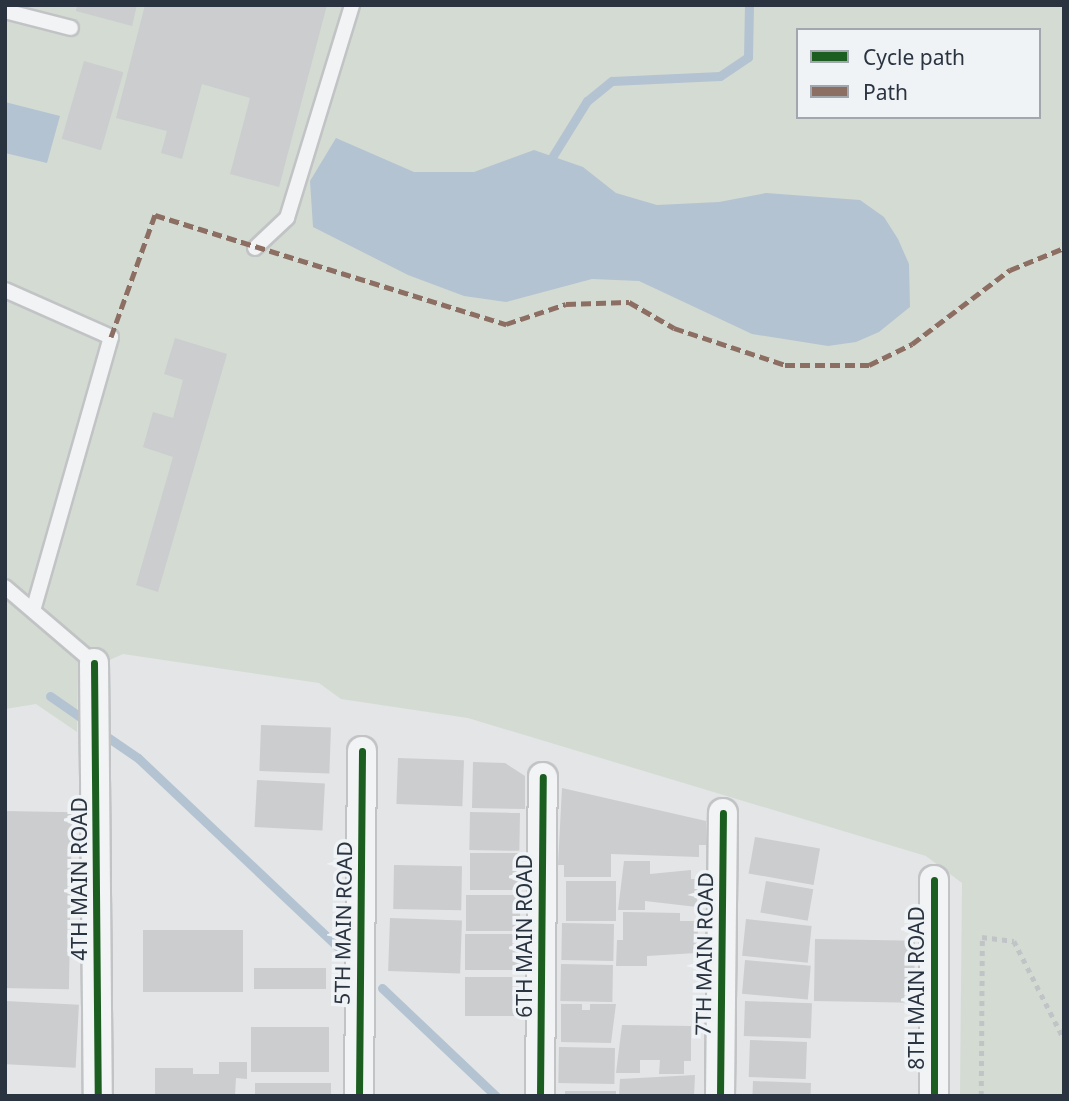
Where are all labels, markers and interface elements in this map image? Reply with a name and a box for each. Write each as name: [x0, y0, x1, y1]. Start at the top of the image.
legend: [796, 28, 1041, 119]
text: Cycle path: [863, 43, 965, 71]
text: Path: [863, 78, 908, 106]
street label: 4TH MAIN ROAD: [66, 797, 92, 961]
street label: 5TH MAIN ROAD: [329, 841, 357, 1005]
street label: 6TH MAIN ROAD: [511, 854, 537, 1018]
street label: 7TH MAIN ROAD: [690, 872, 718, 1036]
street label: 8TH MAIN ROAD: [903, 906, 929, 1070]

